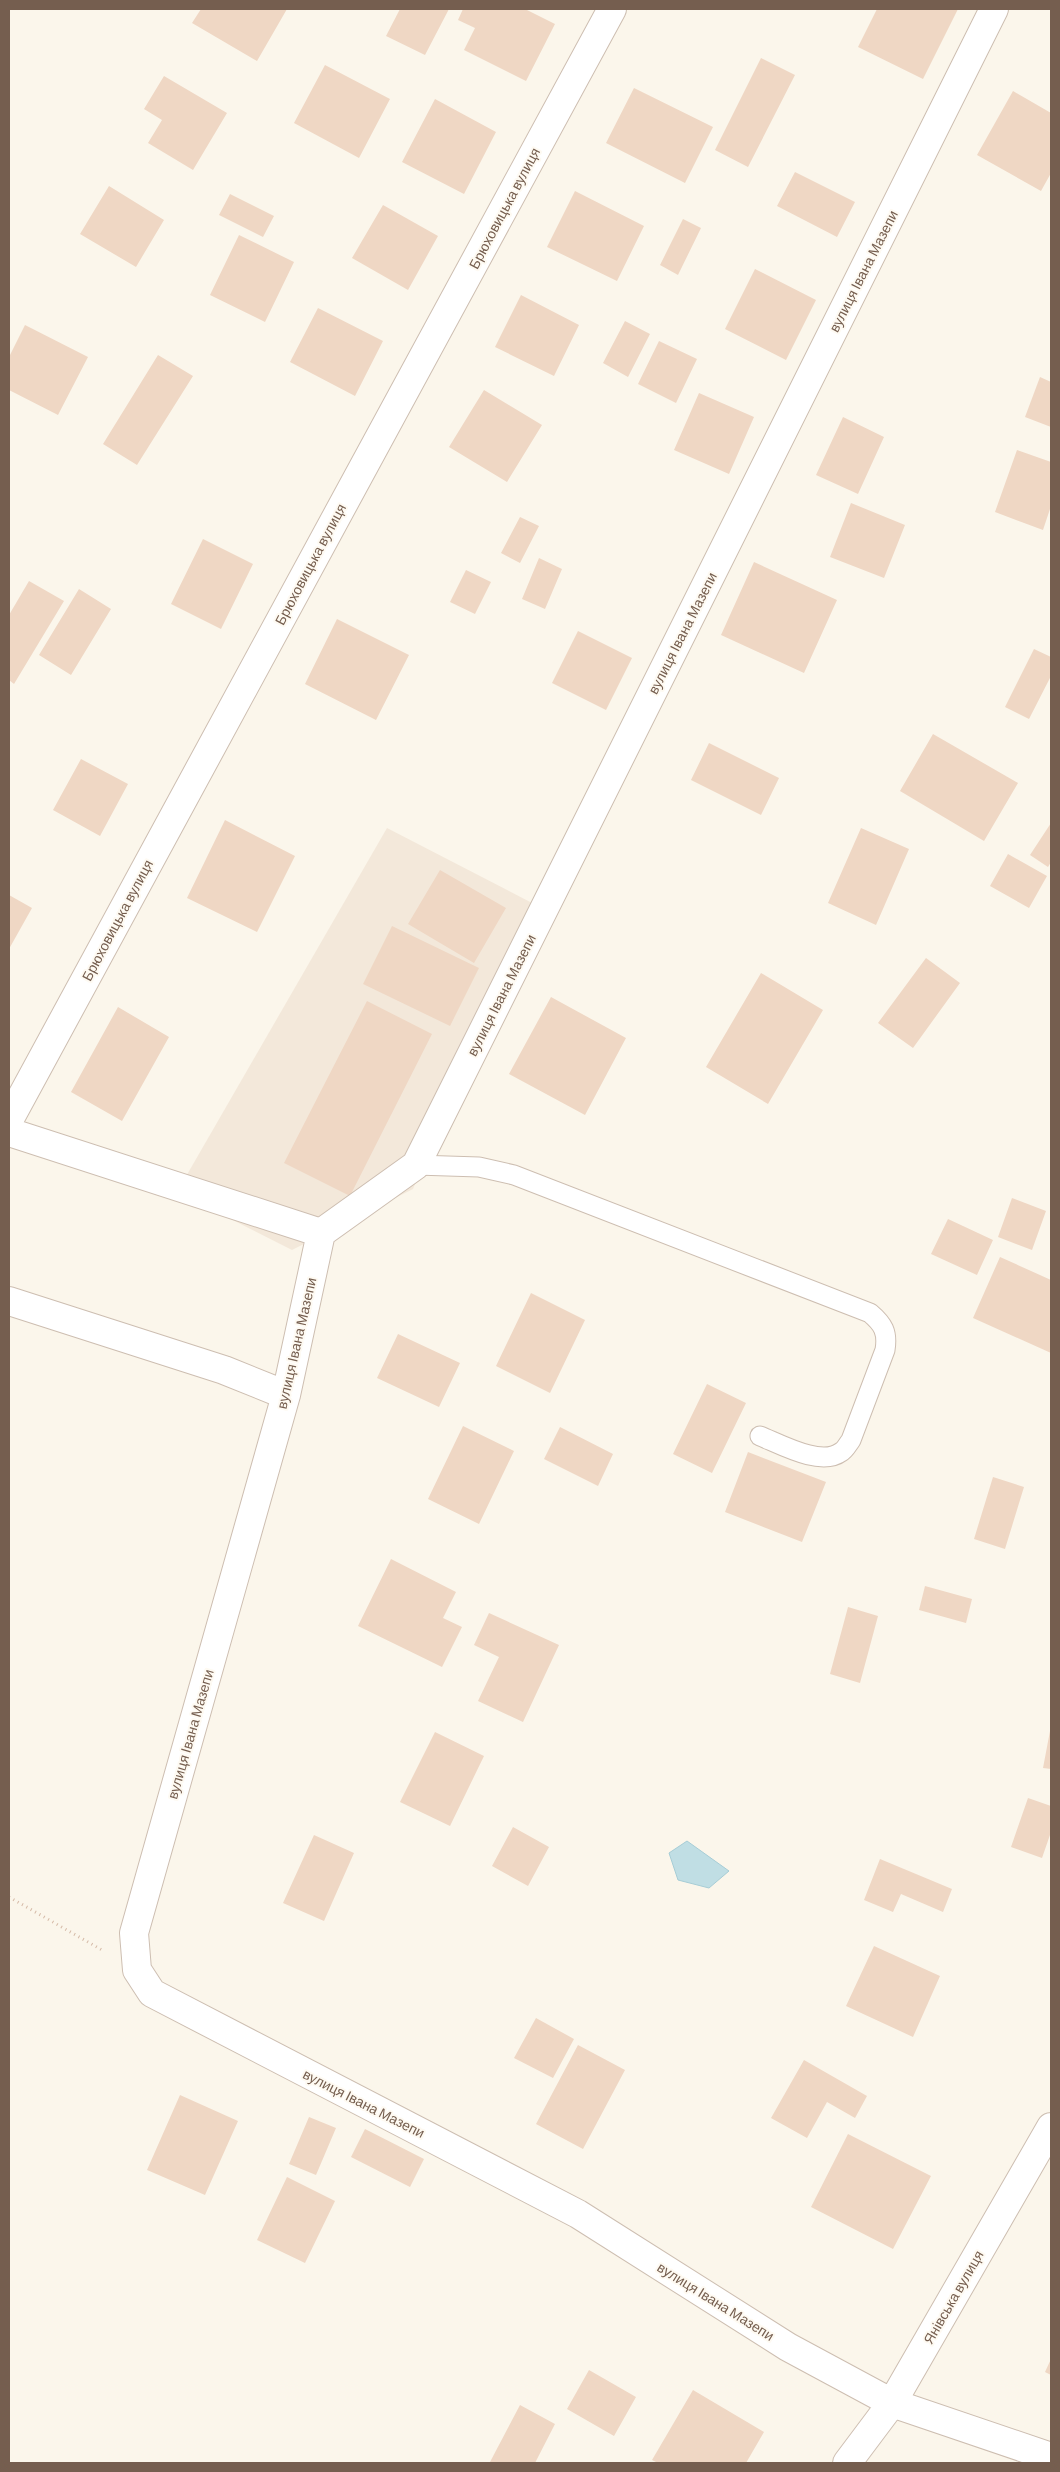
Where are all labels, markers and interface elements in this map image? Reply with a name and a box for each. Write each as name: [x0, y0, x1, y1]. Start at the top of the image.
street label: Брюховицька вулиця: [465, 144, 543, 272]
street label: вулиця Івана Мазепи: [825, 207, 901, 335]
street label: Брюховицька вулиця: [271, 500, 349, 628]
street label: вулиця Івана Мазепи: [644, 569, 720, 697]
street label: Брюховицька вулиця: [78, 856, 156, 984]
street label: вулиця Івана Мазепи: [463, 931, 539, 1059]
street label: вулиця Івана Мазепи: [273, 1276, 319, 1410]
street label: вулиця Івана Мазепи: [163, 1667, 217, 1801]
street label: вулиця Івана Мазепи: [300, 2065, 428, 2141]
street label: Янівська вулиця: [919, 2247, 987, 2347]
street label: вулиця Івана Мазепи: [655, 2258, 777, 2344]

